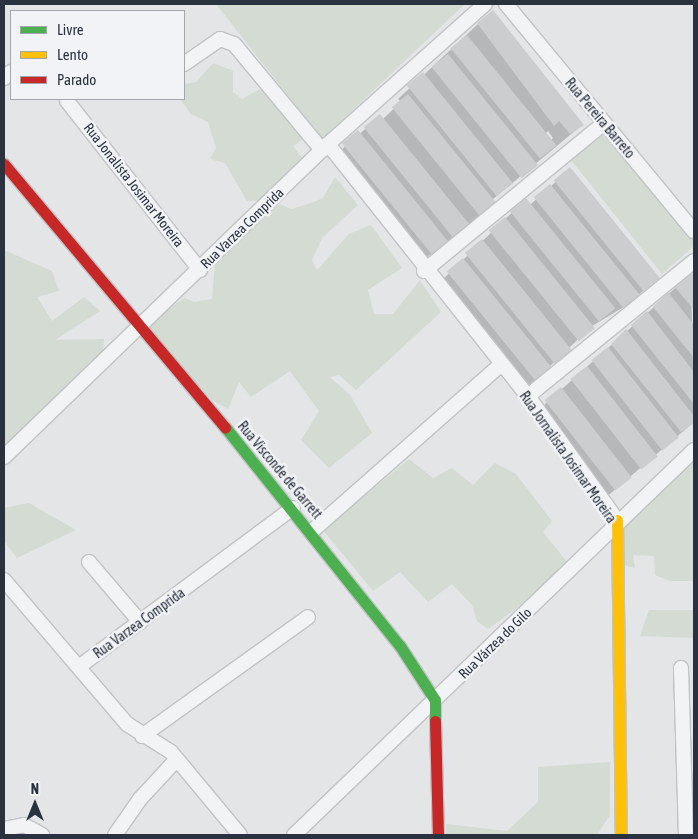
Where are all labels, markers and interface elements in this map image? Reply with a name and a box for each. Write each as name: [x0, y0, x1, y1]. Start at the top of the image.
legend: [10, 10, 185, 100]
text: Livre: [57, 21, 84, 38]
text: Lento: [57, 46, 88, 63]
text: Parado: [57, 71, 96, 88]
street label: Rua Pereira Barreto: [562, 74, 638, 162]
street label: Rua Jonalista Josimar Moreira: [80, 120, 188, 250]
street label: Rua Varzea Comprida: [197, 184, 287, 272]
street label: Rua Jornalista Josimar Moreira: [516, 388, 620, 526]
street label: Rua Visconde de Garrett: [234, 418, 326, 522]
street label: Rua Varzea Comprida: [90, 584, 188, 662]
street label: Rua Várzea do Gilo: [455, 604, 535, 682]
north arrow: [10, 779, 60, 829]
text: N: [31, 781, 39, 797]

